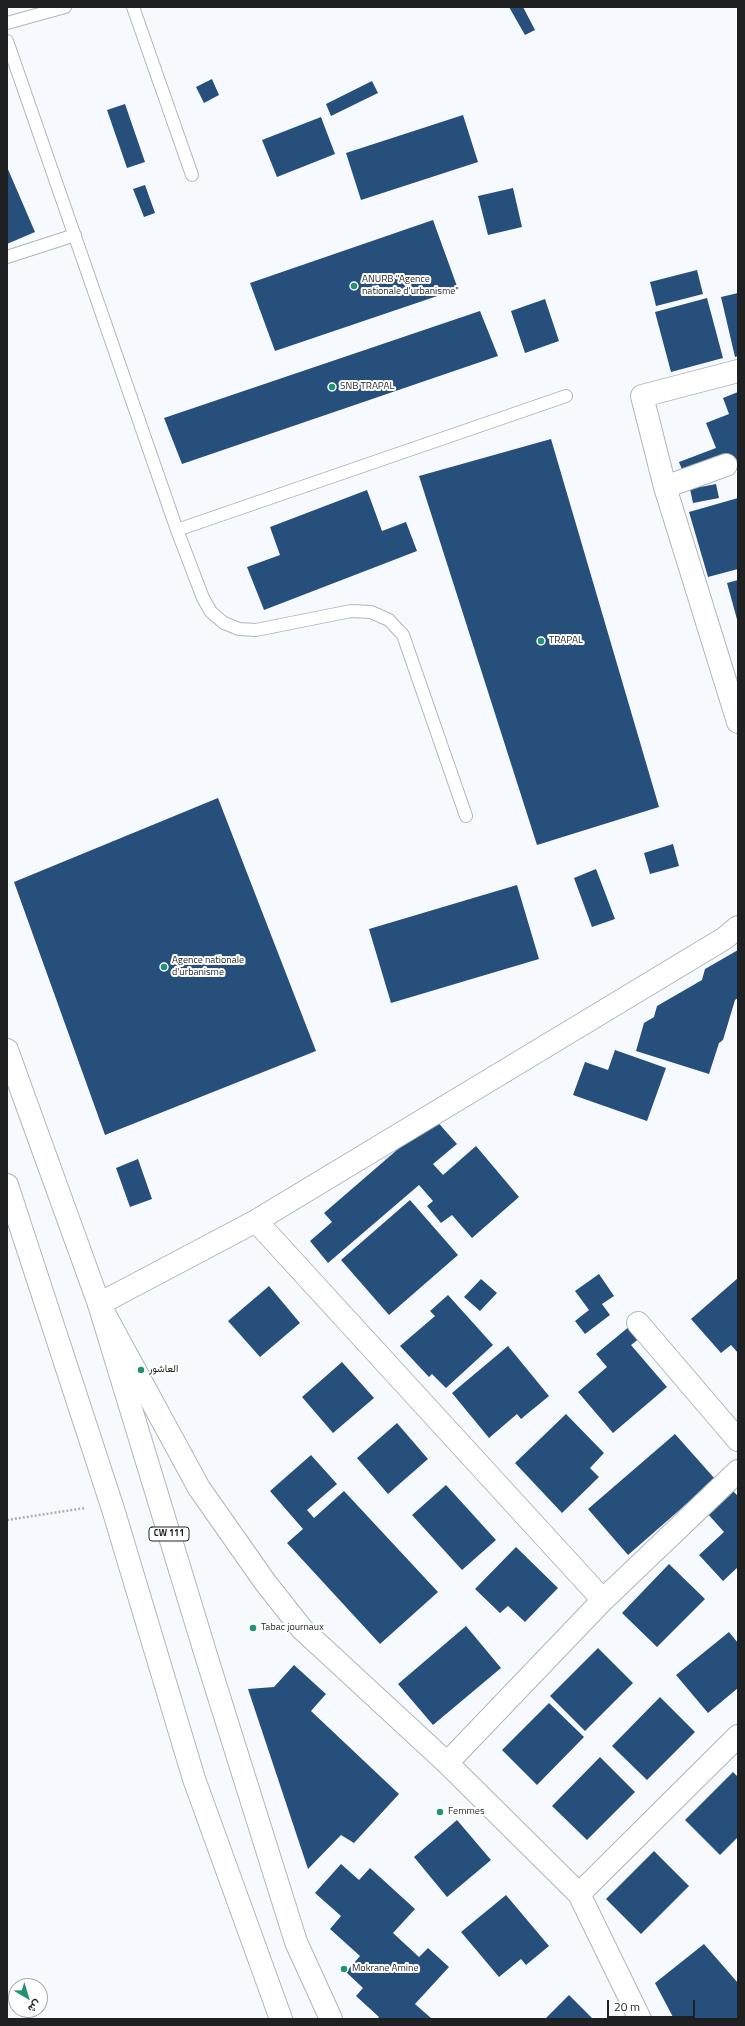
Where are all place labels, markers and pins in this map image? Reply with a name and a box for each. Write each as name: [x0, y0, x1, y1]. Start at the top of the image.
place label: ANURB "Agence nationale d'urbanisme": [362, 274, 459, 298]
marker: ANURB "Agence nationale d'urbanisme": [349, 281, 359, 291]
place label: SNB TRAPAL: [340, 381, 394, 393]
marker: SNB TRAPAL: [327, 382, 337, 392]
place label: TRAPAL: [549, 635, 583, 647]
marker: TRAPAL: [536, 636, 546, 646]
place label: Agence nationale d'urbanisme: [172, 955, 244, 978]
marker: Agence nationale d'urbanisme: [159, 962, 169, 972]
place label: العاشور: [149, 1364, 178, 1376]
marker: العاشور: [136, 1365, 146, 1375]
place label: Tabac journaux: [261, 1622, 324, 1634]
marker: Tabac journaux: [248, 1623, 258, 1633]
place label: Femmes: [448, 1806, 485, 1818]
marker: Femmes: [435, 1807, 445, 1817]
place label: Mokrane Amine: [352, 1963, 418, 1975]
marker: Mokrane Amine: [339, 1964, 349, 1974]

